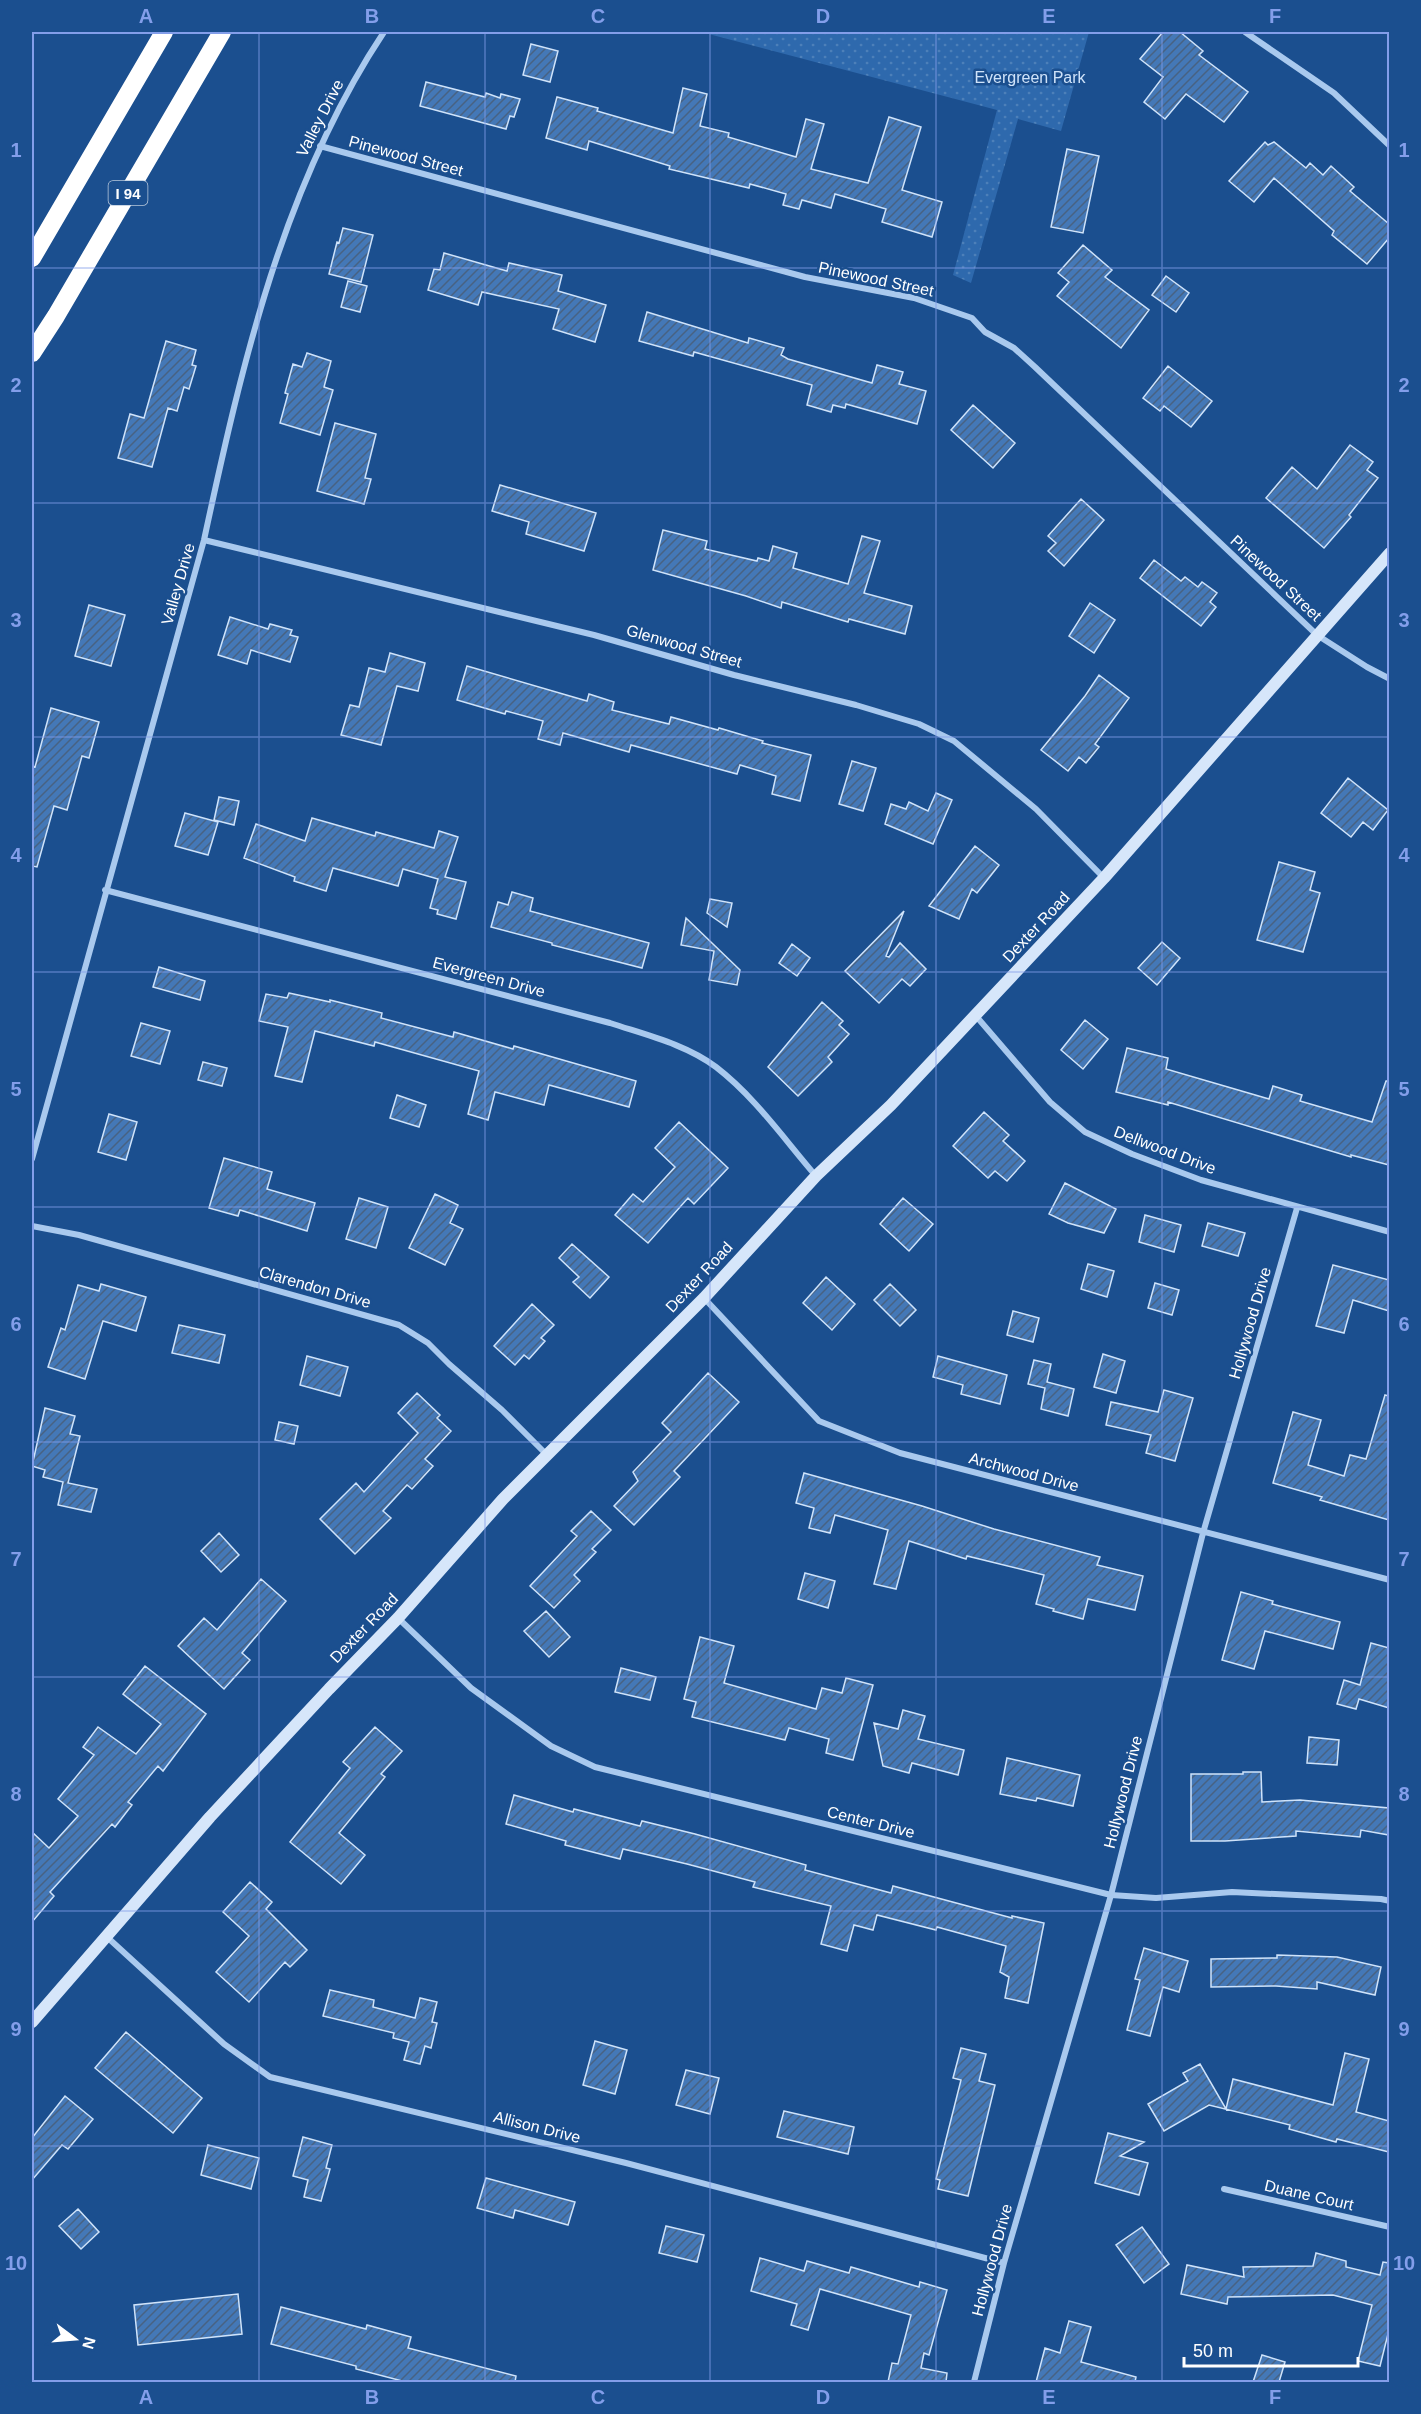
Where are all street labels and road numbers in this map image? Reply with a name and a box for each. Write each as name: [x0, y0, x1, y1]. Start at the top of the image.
street label: Valley Drive: [293, 77, 347, 159]
street label: Pinewood Street: [347, 133, 465, 180]
road number: I 94: [108, 181, 148, 205]
street label: Pinewood Street: [817, 258, 936, 300]
street label: Pinewood Street: [1227, 532, 1325, 625]
street label: Valley Drive: [158, 541, 198, 627]
street label: Glenwood Street: [624, 621, 744, 671]
street label: Dexter Road: [999, 888, 1073, 966]
street label: Evergreen Drive: [431, 954, 547, 1000]
street label: Dellwood Drive: [1112, 1123, 1218, 1177]
street label: Dexter Road: [662, 1238, 736, 1316]
street label: Clarendon Drive: [257, 1263, 373, 1311]
street label: Hollywood Drive: [1226, 1265, 1274, 1381]
street label: Archwood Drive: [967, 1449, 1081, 1495]
street label: Dexter Road: [327, 1590, 401, 1666]
street label: Hollywood Drive: [1101, 1734, 1145, 1850]
street label: Center Drive: [825, 1803, 917, 1841]
street label: Allison Drive: [492, 2108, 582, 2146]
street label: Duane Court: [1263, 2177, 1356, 2214]
street label: Hollywood Drive: [969, 2202, 1015, 2318]

